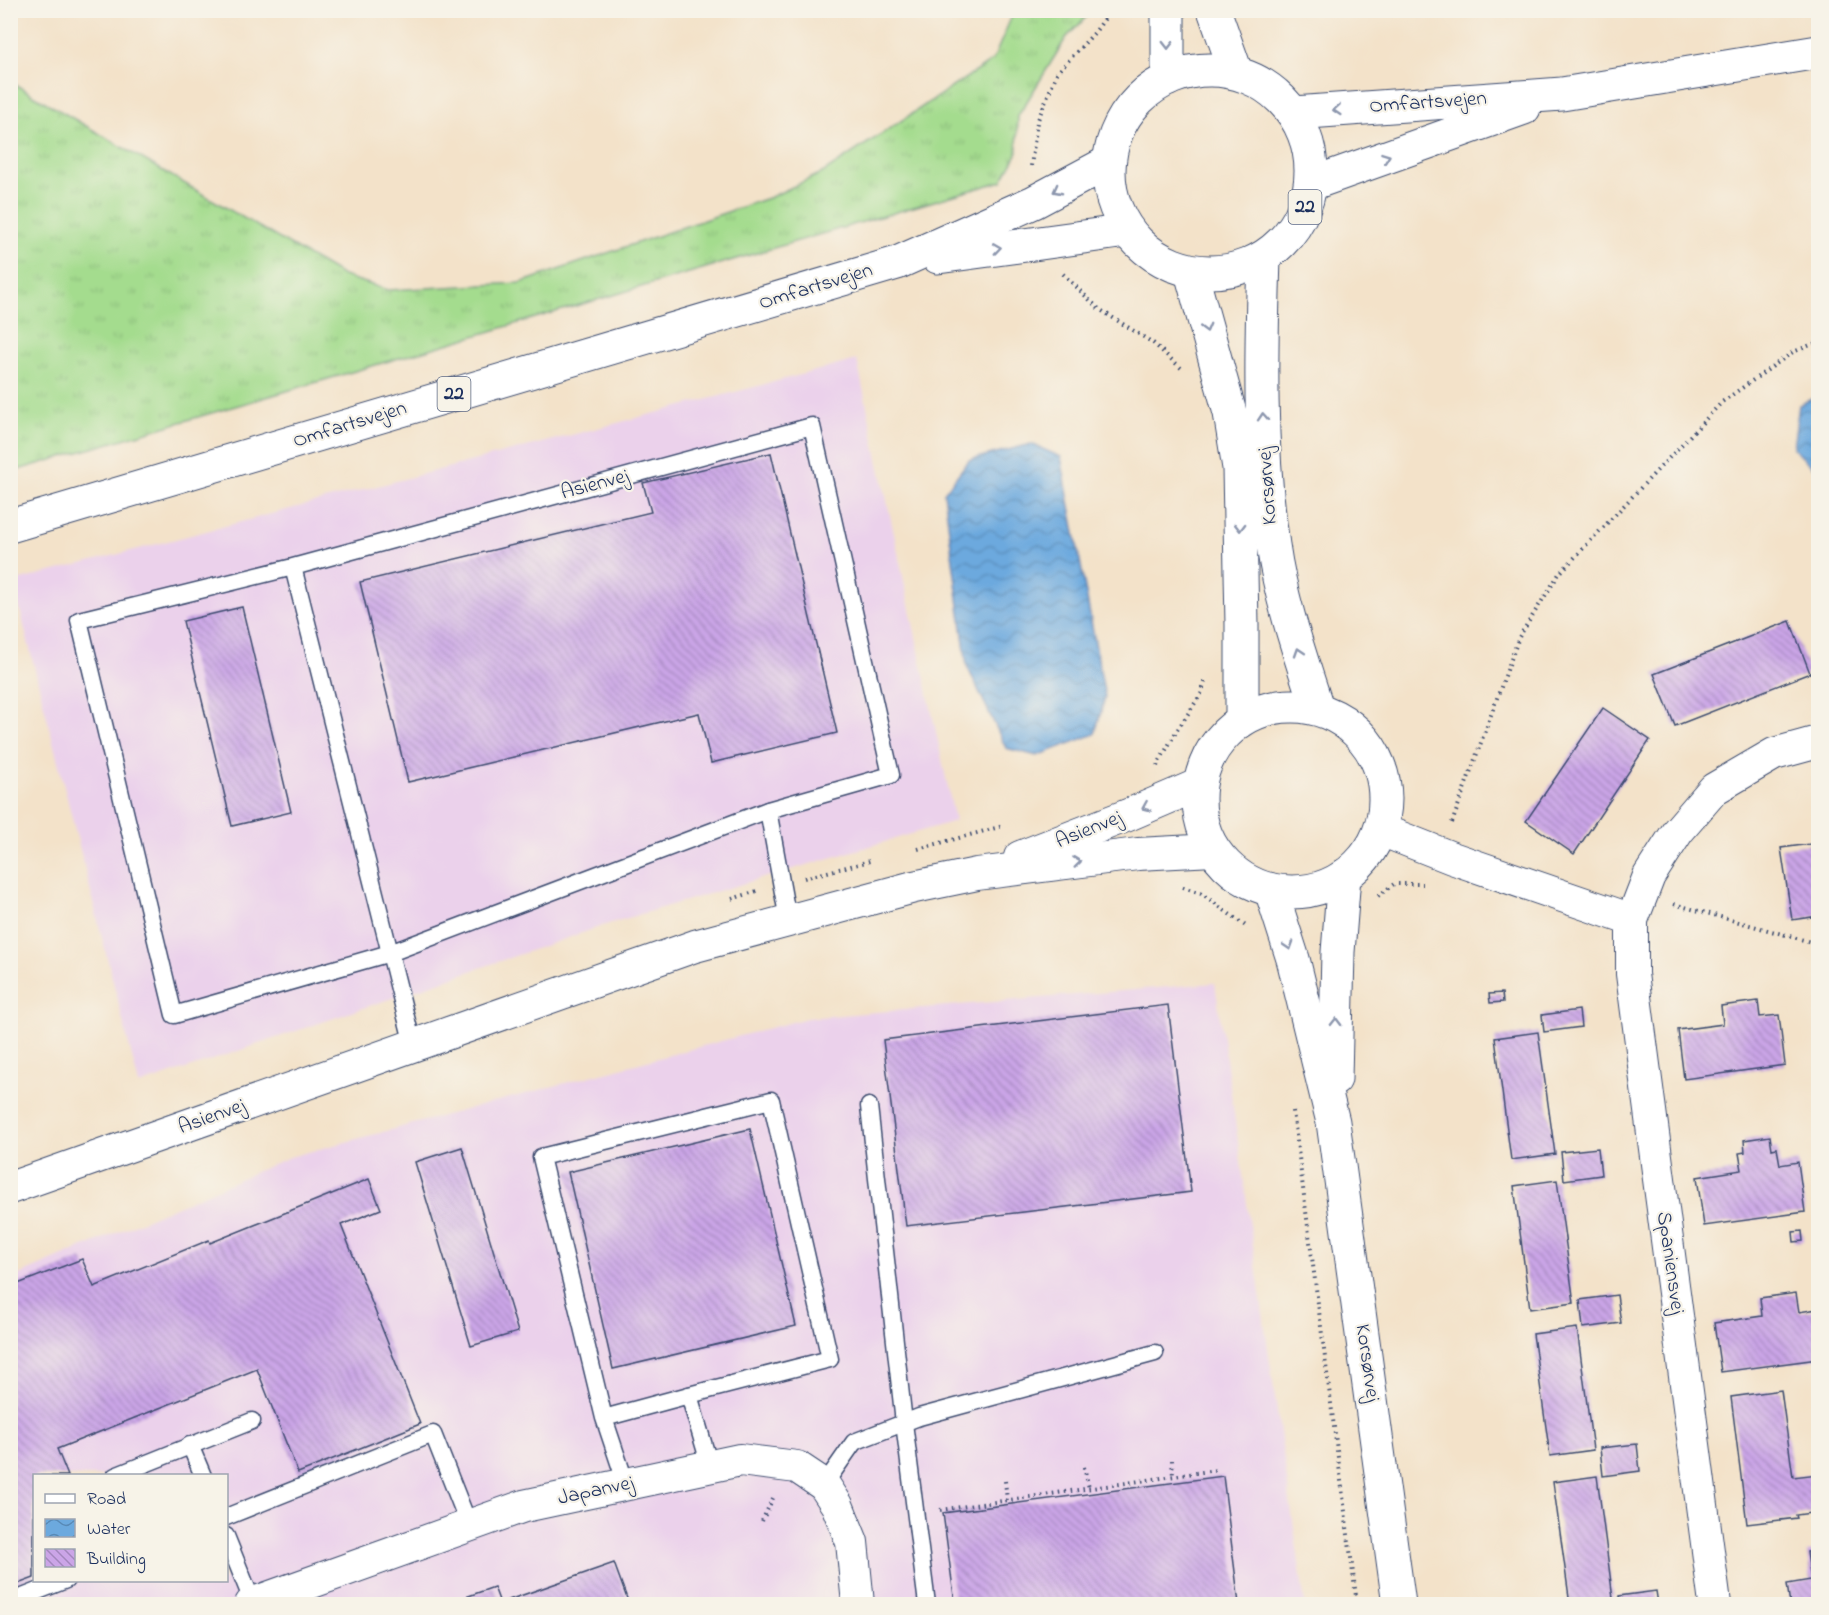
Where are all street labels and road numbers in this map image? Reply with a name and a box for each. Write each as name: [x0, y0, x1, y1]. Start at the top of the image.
street label: Omfartsvejen: [1368, 84, 1488, 122]
road number: 22: [1288, 190, 1322, 224]
street label: Omfartsvejen: [755, 255, 877, 319]
road number: 22: [438, 377, 470, 411]
street label: Omfartsvejen: [289, 393, 411, 457]
street label: Korsørvej: [1250, 445, 1286, 526]
street label: Asienvej: [558, 461, 633, 508]
street label: Asienvej: [1051, 803, 1128, 857]
street label: Asienvej: [174, 1091, 251, 1143]
street label: Spaniensvej: [1648, 1210, 1692, 1317]
street label: Korsørvej: [1347, 1322, 1387, 1405]
street label: Japanvej: [555, 1468, 638, 1514]

